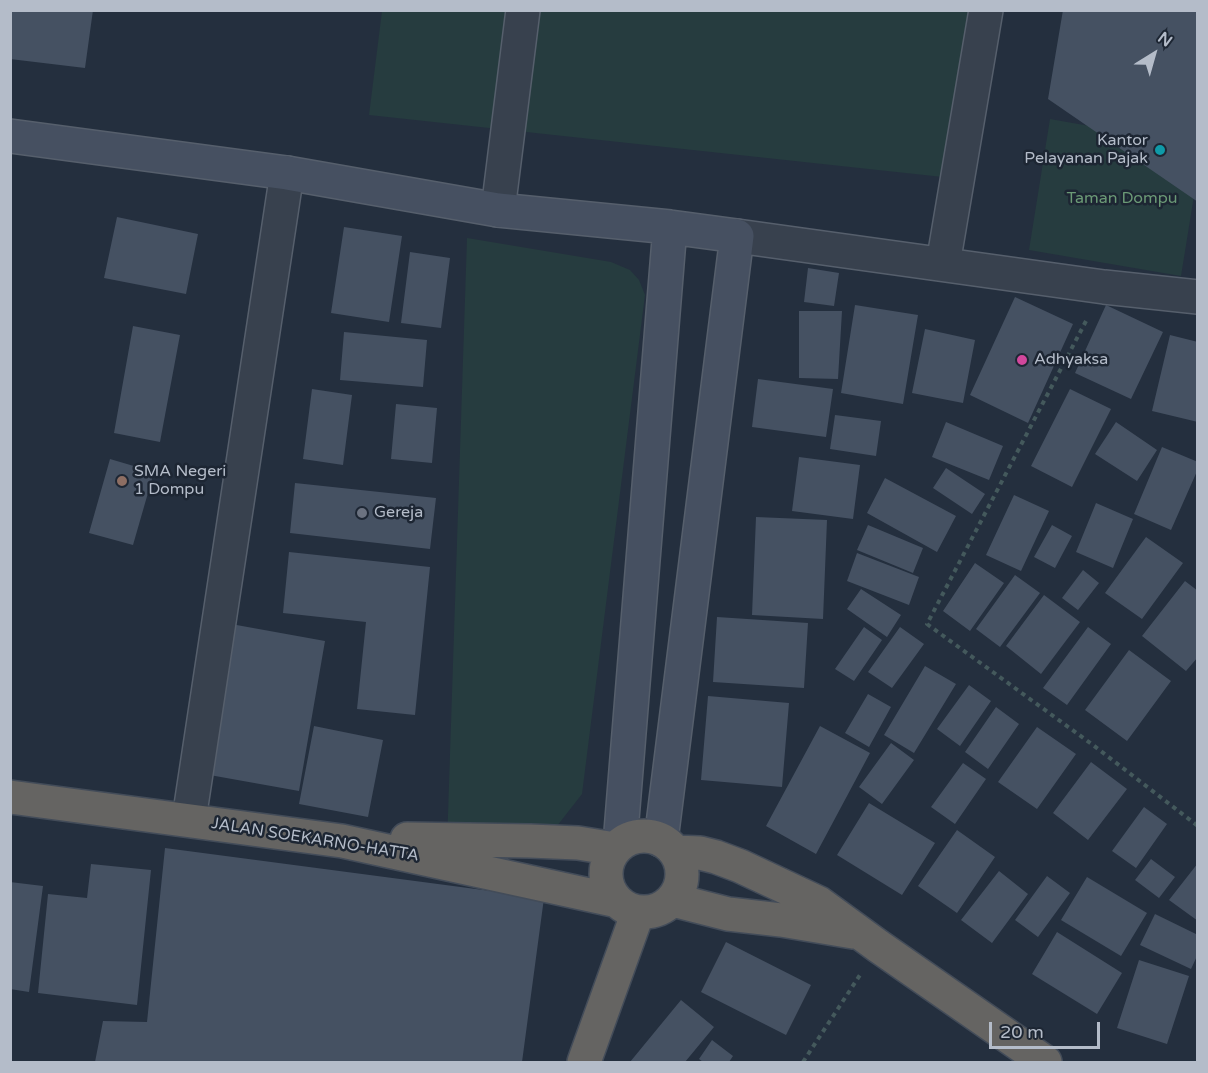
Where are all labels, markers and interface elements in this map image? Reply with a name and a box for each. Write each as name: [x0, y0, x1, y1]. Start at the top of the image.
north arrow: [1124, 24, 1184, 84]
text: N: [1154, 28, 1176, 51]
place label: Kantor Pelayanan Pajak: [1024, 131, 1148, 169]
marker: Kantor Pelayanan Pajak: [1153, 143, 1167, 157]
park label: Taman Dompu: [1066, 189, 1178, 209]
place label: Adhyaksa: [1034, 350, 1108, 370]
marker: Adhyaksa: [1015, 353, 1029, 367]
place label: SMA Negeri 1 Dompu: [134, 462, 226, 500]
marker: SMA Negeri 1 Dompu: [115, 474, 129, 488]
place label: Gereja: [374, 503, 423, 523]
marker: Gereja: [355, 506, 369, 520]
street label: JALAN SOEKARNO-HATTA: [210, 814, 420, 866]
scale bar: [992, 1010, 1103, 1048]
text: 20 m: [1000, 1021, 1044, 1043]

